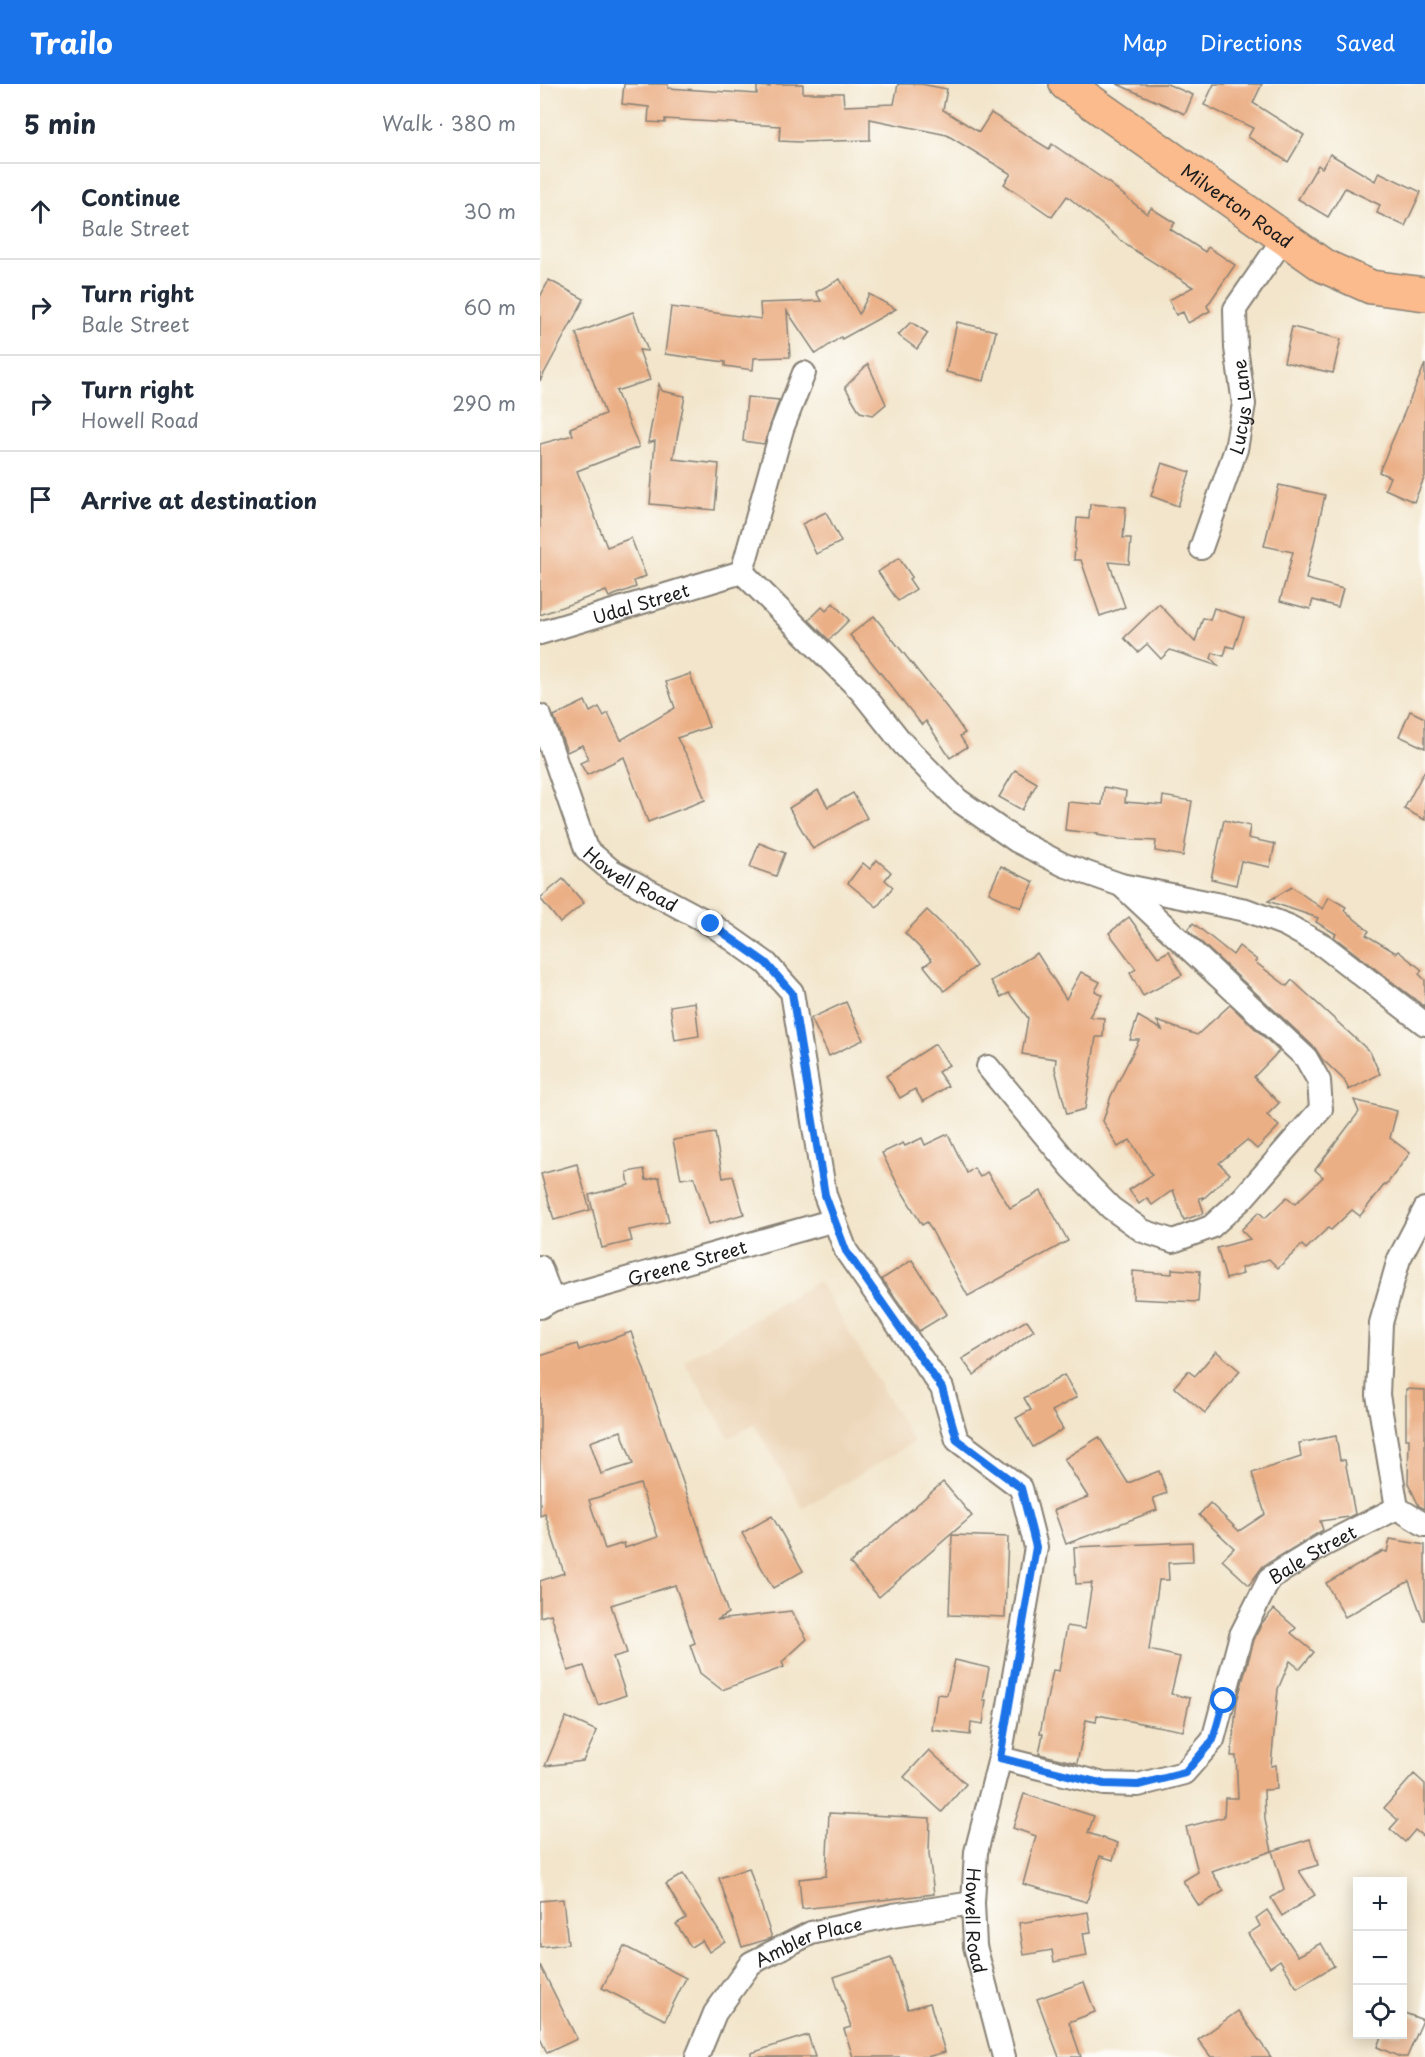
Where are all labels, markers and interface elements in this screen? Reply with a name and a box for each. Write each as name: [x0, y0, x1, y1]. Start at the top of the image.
text: Trailo: [30, 21, 113, 64]
text: Map: [1122, 26, 1167, 58]
text: Directions: [1200, 26, 1302, 58]
text: Saved: [1335, 26, 1395, 58]
text: 5 min: [24, 104, 96, 143]
text: Walk · 380 m: [382, 108, 516, 138]
street label: Milverton Road: [1176, 156, 1299, 254]
text: Continue: [81, 180, 180, 213]
icon: ahead: [24, 195, 57, 228]
text: 30 m: [463, 196, 516, 226]
text: Bale Street: [81, 213, 189, 243]
text: Turn right: [81, 276, 194, 309]
icon: right: [24, 291, 57, 324]
text: 60 m: [464, 292, 516, 322]
text: Bale Street: [81, 309, 189, 339]
street label: Lucys Lane: [1222, 358, 1258, 458]
text: Turn right: [81, 372, 194, 405]
icon: right: [24, 387, 57, 420]
text: 290 m: [452, 388, 516, 418]
text: Howell Road: [81, 405, 199, 435]
icon: arrive: [24, 483, 57, 516]
text: Arrive at destination: [81, 483, 317, 516]
street label: Udal Street: [589, 575, 692, 630]
street label: Howell Road: [578, 839, 683, 917]
route end: [697, 910, 723, 936]
street label: Greene Street: [624, 1232, 750, 1292]
street label: Bale Street: [1263, 1517, 1361, 1590]
route start: [1210, 1687, 1236, 1713]
street label: Howell Road: [959, 1867, 995, 1976]
map controls: [1353, 1877, 1407, 2039]
button: +: [1353, 1877, 1407, 1931]
street label: Ambler Place: [750, 1909, 864, 1973]
button: −: [1353, 1931, 1407, 1985]
button: locate: [1353, 1985, 1407, 2039]

